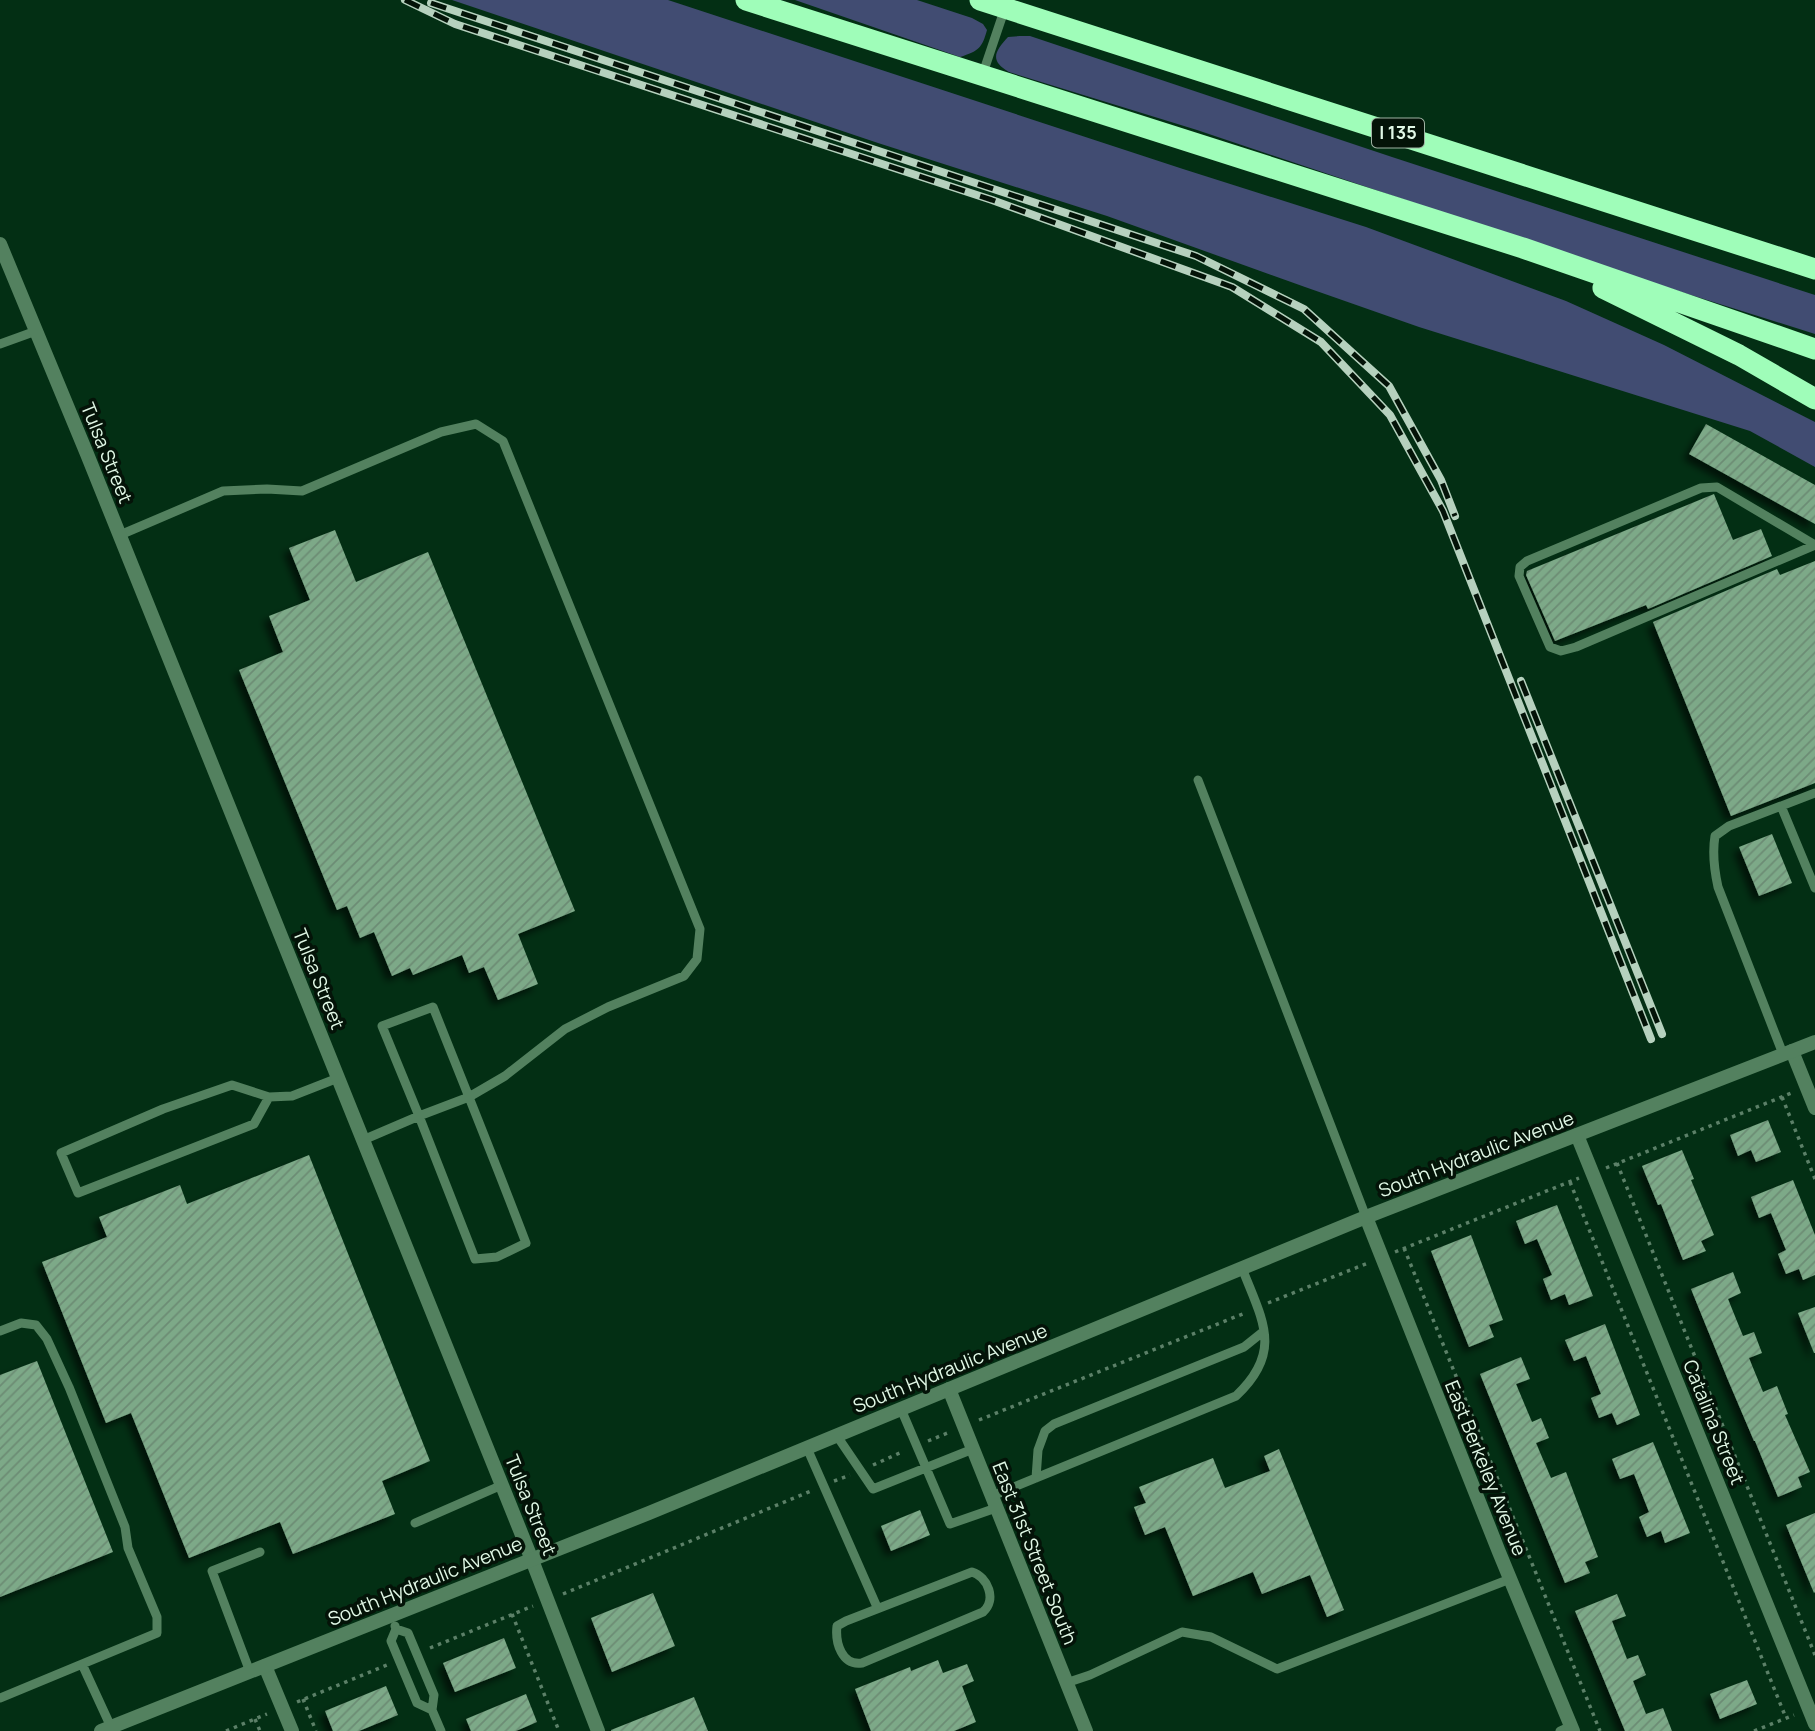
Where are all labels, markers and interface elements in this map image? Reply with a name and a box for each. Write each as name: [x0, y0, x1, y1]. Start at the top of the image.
road number: I 135: [1372, 118, 1424, 148]
street label: Tulsa Street: [75, 399, 139, 507]
street label: Tulsa Street: [287, 925, 351, 1033]
street label: South Hydraulic Avenue: [1375, 1105, 1577, 1203]
street label: South Hydraulic Avenue: [849, 1317, 1051, 1419]
street label: Catalina Street: [1677, 1356, 1751, 1488]
street label: East Berkeley Avenue: [1439, 1376, 1533, 1560]
street label: Tulsa Street: [499, 1451, 563, 1559]
street label: East 31st Street South: [986, 1458, 1084, 1648]
street label: South Hydraulic Avenue: [324, 1530, 526, 1632]

